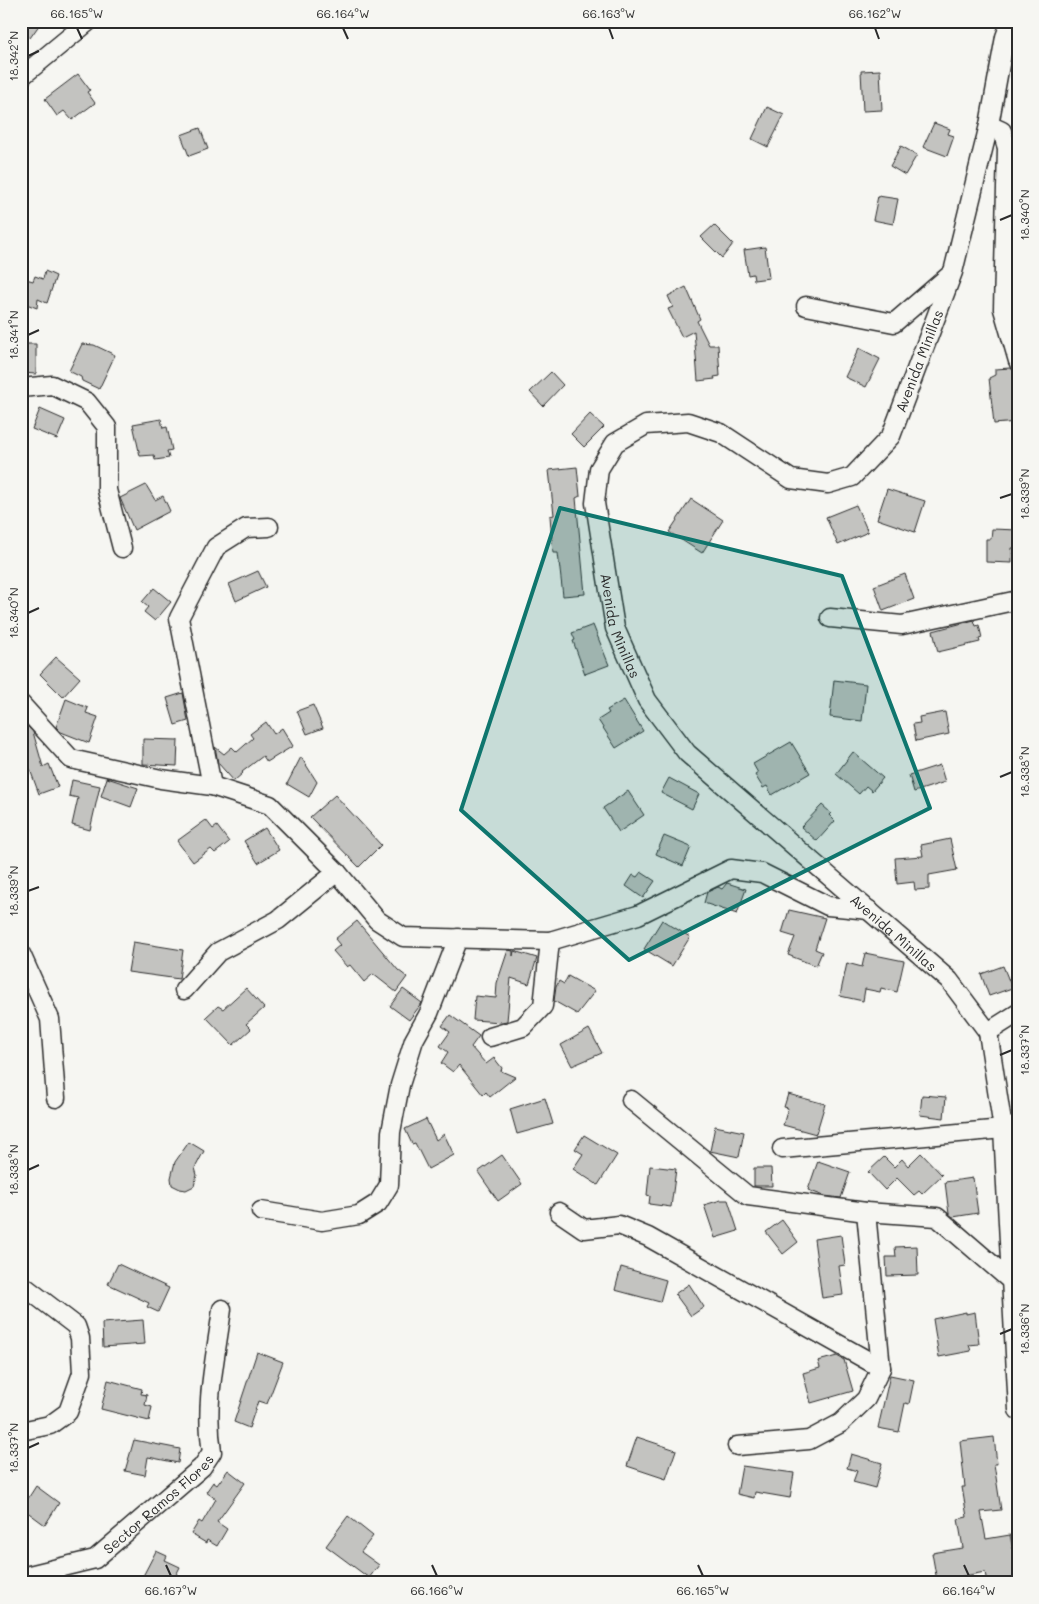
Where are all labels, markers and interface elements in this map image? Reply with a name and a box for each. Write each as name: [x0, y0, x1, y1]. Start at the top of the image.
text: 66.165°W: [51, 5, 103, 21]
text: 66.164°W: [317, 5, 369, 21]
text: 66.163°W: [583, 5, 635, 21]
text: 66.162°W: [849, 5, 901, 21]
text: 18.342°N: [5, 31, 21, 81]
text: 18.340°N: [1016, 189, 1032, 241]
street label: Avenida Minillas: [891, 307, 947, 415]
text: 18.341°N: [5, 310, 21, 360]
text: 18.339°N: [1016, 469, 1032, 519]
street label: Avenida Minillas: [597, 572, 645, 681]
text: 18.340°N: [5, 587, 21, 639]
text: 18.338°N: [1016, 747, 1032, 797]
text: 18.339°N: [5, 866, 21, 916]
street label: Avenida Minillas: [847, 890, 941, 975]
text: 18.337°N: [1016, 1025, 1032, 1075]
text: 18.338°N: [5, 1145, 21, 1195]
text: 18.336°N: [1016, 1304, 1032, 1354]
text: 18.337°N: [5, 1423, 21, 1473]
street label: Sector Ramos Flores: [99, 1451, 217, 1558]
text: 66.167°W: [145, 1582, 197, 1598]
text: 66.166°W: [410, 1582, 464, 1598]
text: 66.165°W: [677, 1582, 729, 1598]
text: 66.164°W: [943, 1582, 995, 1598]

